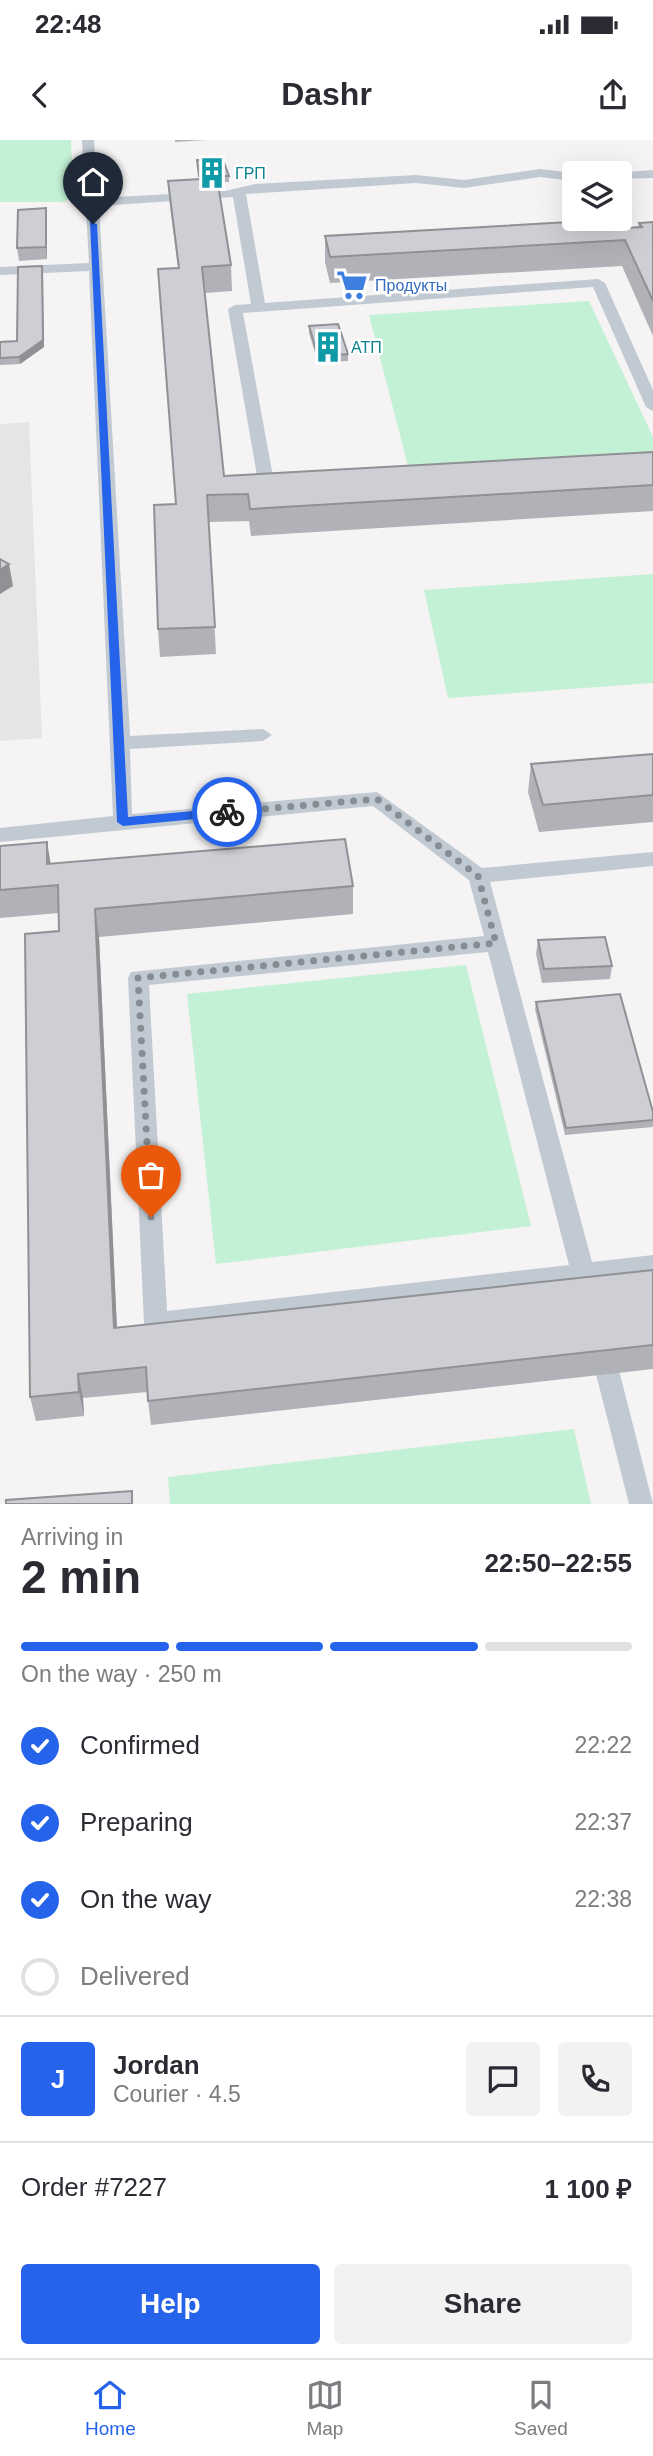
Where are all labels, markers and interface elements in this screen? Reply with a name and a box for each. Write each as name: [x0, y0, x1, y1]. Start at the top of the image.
text: 22:48: [35, 9, 102, 39]
icon: back: [21, 76, 59, 114]
text: Dashr: [281, 76, 372, 112]
icon: share: [594, 76, 632, 114]
pin: [63, 152, 123, 224]
building icon: ГРП: [195, 156, 229, 190]
map controls: [562, 161, 632, 231]
button: layers: [562, 161, 632, 231]
icon: home: [74, 163, 112, 201]
place label: ГРП: [235, 165, 266, 182]
supermarket icon: Продукты: [335, 268, 369, 302]
place label: Продукты: [375, 277, 447, 294]
building icon: АТП: [311, 330, 345, 364]
place label: АТП: [351, 339, 382, 356]
courier: [192, 777, 262, 847]
icon: bike: [208, 793, 246, 831]
pin: [121, 1145, 181, 1217]
icon: bag: [132, 1156, 170, 1194]
text: Arriving in: [21, 1524, 123, 1550]
text: 22:50–22:55: [485, 1548, 632, 1578]
text: 2 min: [21, 1551, 141, 1603]
text: On the way · 250 m: [21, 1661, 222, 1687]
icon: check: [21, 1727, 59, 1765]
text: Confirmed: [80, 1730, 200, 1760]
text: 22:22: [574, 1732, 632, 1758]
icon: check: [21, 1804, 59, 1842]
text: Preparing: [80, 1807, 193, 1837]
text: 22:37: [574, 1809, 632, 1835]
icon: check: [21, 1881, 59, 1919]
text: On the way: [80, 1884, 212, 1914]
text: 22:38: [574, 1886, 632, 1912]
text: Delivered: [80, 1961, 190, 1991]
button: chat: [466, 2042, 540, 2116]
button: phone: [558, 2042, 632, 2116]
text: Jordan: [113, 2050, 200, 2080]
text: J: [51, 2064, 65, 2094]
text: Courier · 4.5: [113, 2081, 241, 2107]
text: Order #7227: [21, 2172, 167, 2202]
text: 1 100 ₽: [545, 2174, 632, 2204]
button: Help: [21, 2264, 320, 2344]
button: Share: [334, 2264, 632, 2344]
tab: Home: [85, 2376, 136, 2440]
tab: Map: [306, 2376, 344, 2440]
tab: Saved: [514, 2376, 568, 2440]

